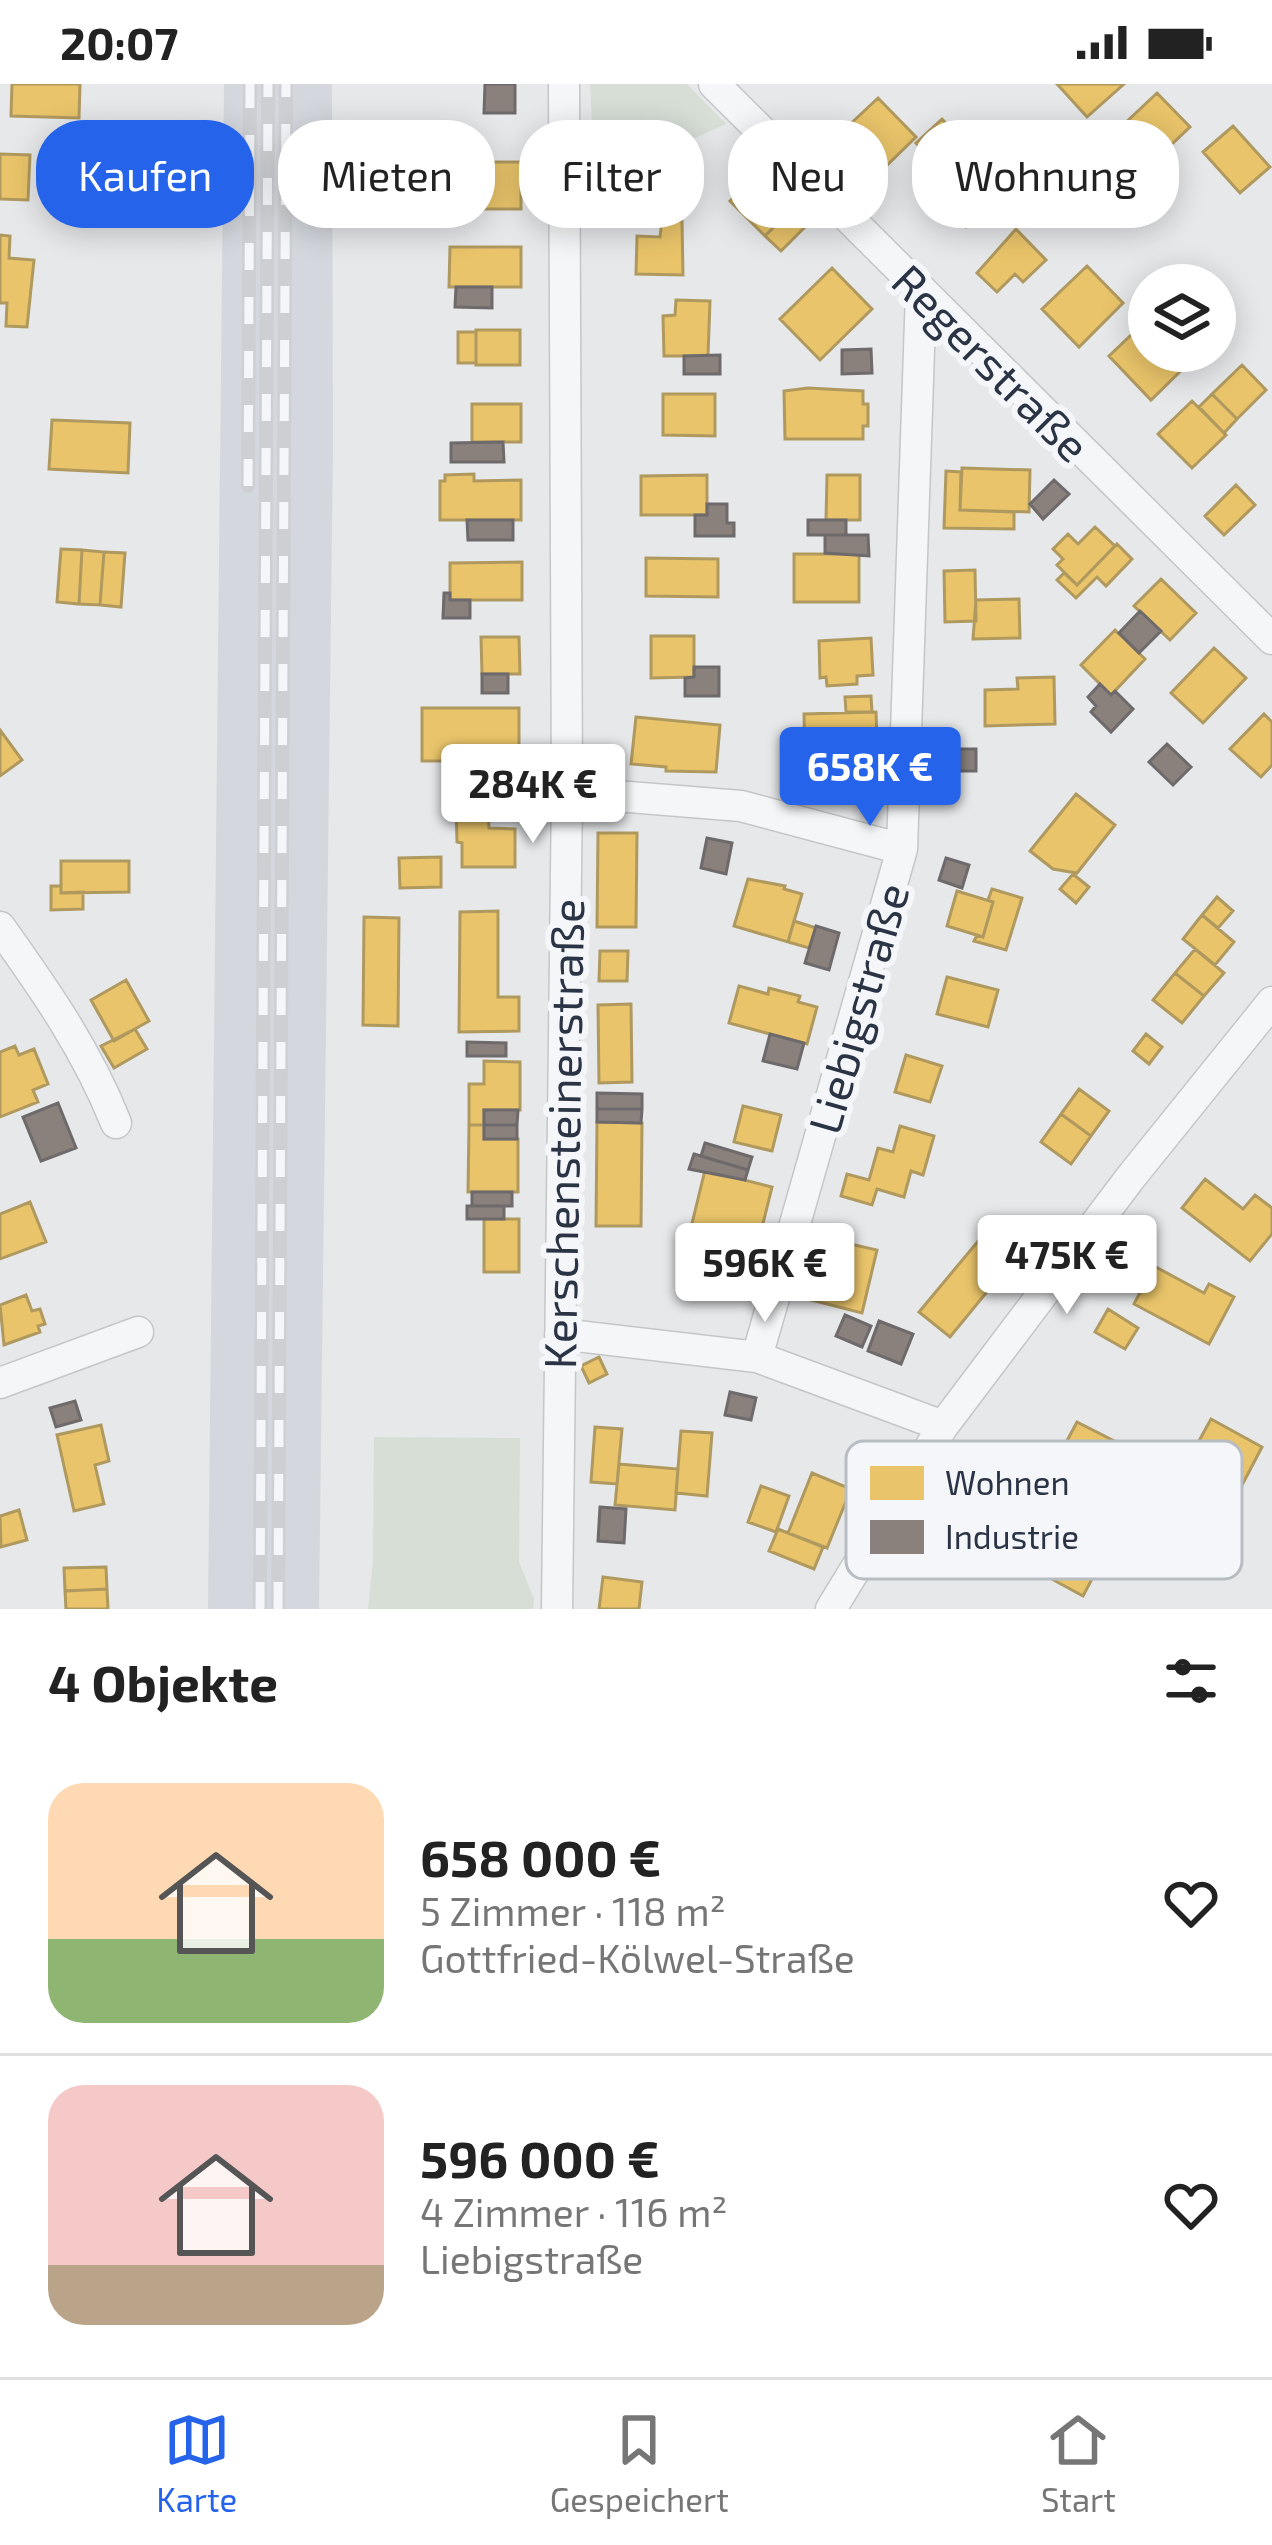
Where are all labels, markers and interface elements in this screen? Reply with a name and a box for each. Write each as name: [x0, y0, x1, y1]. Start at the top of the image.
text: 20:07: [60, 15, 178, 69]
chip: Kaufen: [36, 120, 254, 228]
chip: Mieten: [278, 120, 495, 228]
chip: Filter: [519, 120, 704, 228]
chip: Neu: [728, 120, 888, 228]
chip: Wohnung: [912, 120, 1179, 228]
street label: Regerstraße: [882, 252, 1102, 472]
map controls: [1128, 264, 1236, 372]
button: layers: [1128, 264, 1236, 372]
pin: 658K €: [772, 727, 968, 829]
text: 658K €: [807, 742, 933, 789]
pin: 284K €: [435, 744, 631, 846]
text: 284K €: [468, 759, 598, 806]
street label: Liebigstraße: [796, 877, 918, 1139]
street label: Kerschensteinerstraße: [531, 898, 593, 1370]
pin: 475K €: [969, 1215, 1165, 1317]
pin: 596K €: [667, 1223, 863, 1325]
text: 475K €: [1005, 1230, 1129, 1277]
text: 596K €: [702, 1238, 828, 1285]
legend: [846, 1441, 1242, 1579]
text: Wohnen: [945, 1462, 1070, 1502]
text: Industrie: [945, 1516, 1079, 1556]
icon: filters: [1158, 1648, 1224, 1714]
text: 4 Objekte: [48, 1651, 278, 1712]
text: 658 000 €: [420, 1826, 661, 1887]
icon: home: [144, 1831, 288, 1975]
icon: heart: [1158, 1870, 1224, 1936]
text: 5 Zimmer · 118 m²: [420, 1887, 726, 1934]
text: Gottfried-Kölwel-Straße: [420, 1934, 855, 1981]
text: 596 000 €: [420, 2127, 660, 2188]
icon: home: [144, 2133, 288, 2277]
icon: heart: [1158, 2172, 1224, 2238]
text: 4 Zimmer · 116 m²: [420, 2188, 727, 2235]
text: Liebigstraße: [420, 2235, 643, 2282]
tab: Karte: [156, 2407, 237, 2519]
tab: Gespeichert: [550, 2407, 729, 2519]
tab: Start: [1041, 2407, 1116, 2519]

